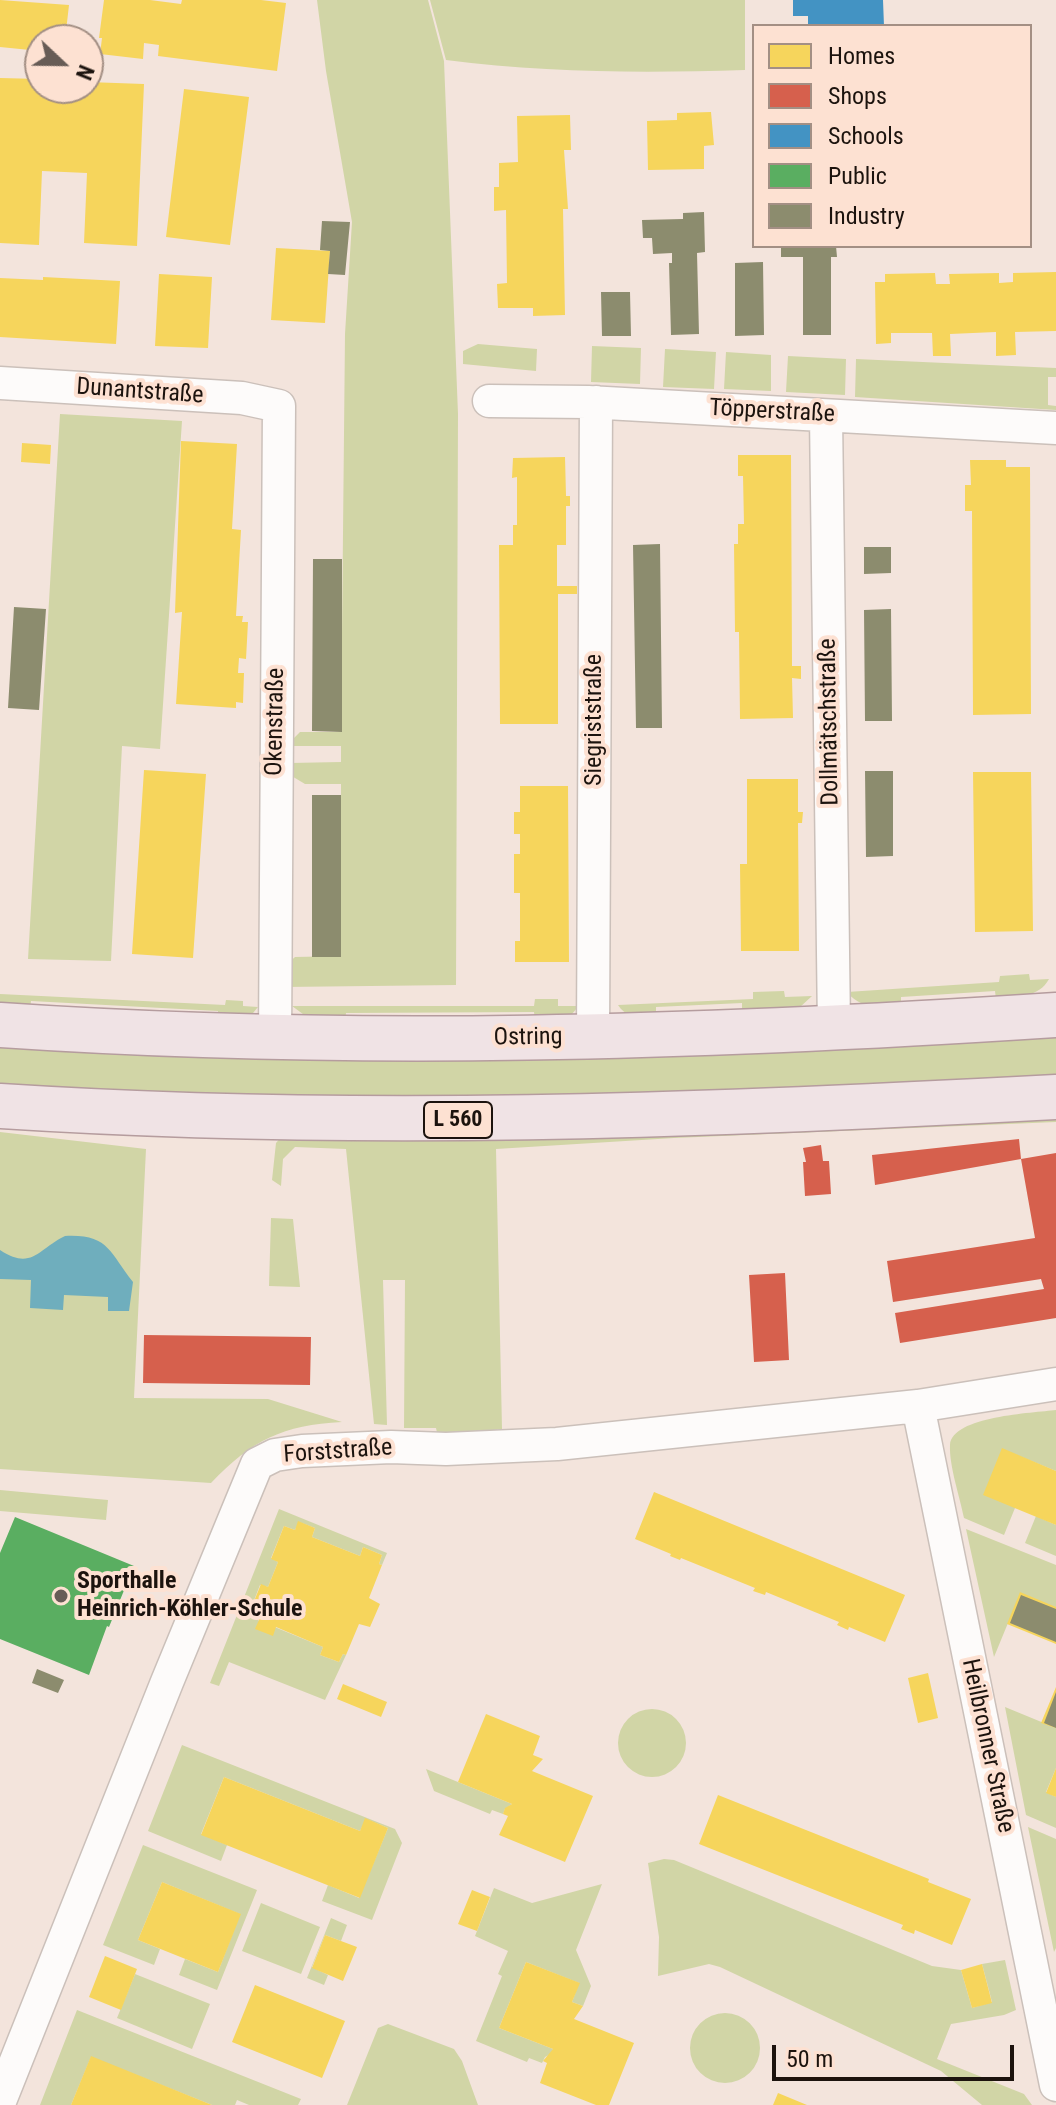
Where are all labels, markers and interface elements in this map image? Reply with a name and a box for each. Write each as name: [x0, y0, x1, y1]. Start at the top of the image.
north arrow: [24, 24, 104, 104]
legend: [752, 24, 1032, 248]
text: Homes: [828, 42, 895, 70]
text: N: [71, 61, 99, 83]
text: Shops: [828, 82, 887, 110]
text: Schools: [828, 122, 904, 150]
text: Public: [828, 162, 887, 190]
text: Industry: [828, 202, 905, 230]
street label: Dunantstraße: [75, 373, 205, 411]
street label: Töpperstraße: [708, 394, 836, 430]
street label: Dollmätschstraße: [814, 638, 846, 806]
street label: Siegriststraße: [581, 654, 609, 786]
street label: Okenstraße: [261, 668, 291, 776]
street label: Ostring: [493, 1023, 563, 1053]
road number: L 560: [424, 1102, 492, 1138]
street label: Forststraße: [283, 1434, 393, 1470]
place label: Sporthalle Heinrich-Köhler-Schule: [77, 1568, 303, 1624]
marker: Sporthalle Heinrich-Köhler-Schule: [52, 1587, 70, 1605]
street label: Heilbronner Straße: [955, 1656, 1019, 1836]
scale bar: [776, 2029, 1018, 2079]
text: 50 m: [786, 2045, 833, 2073]

